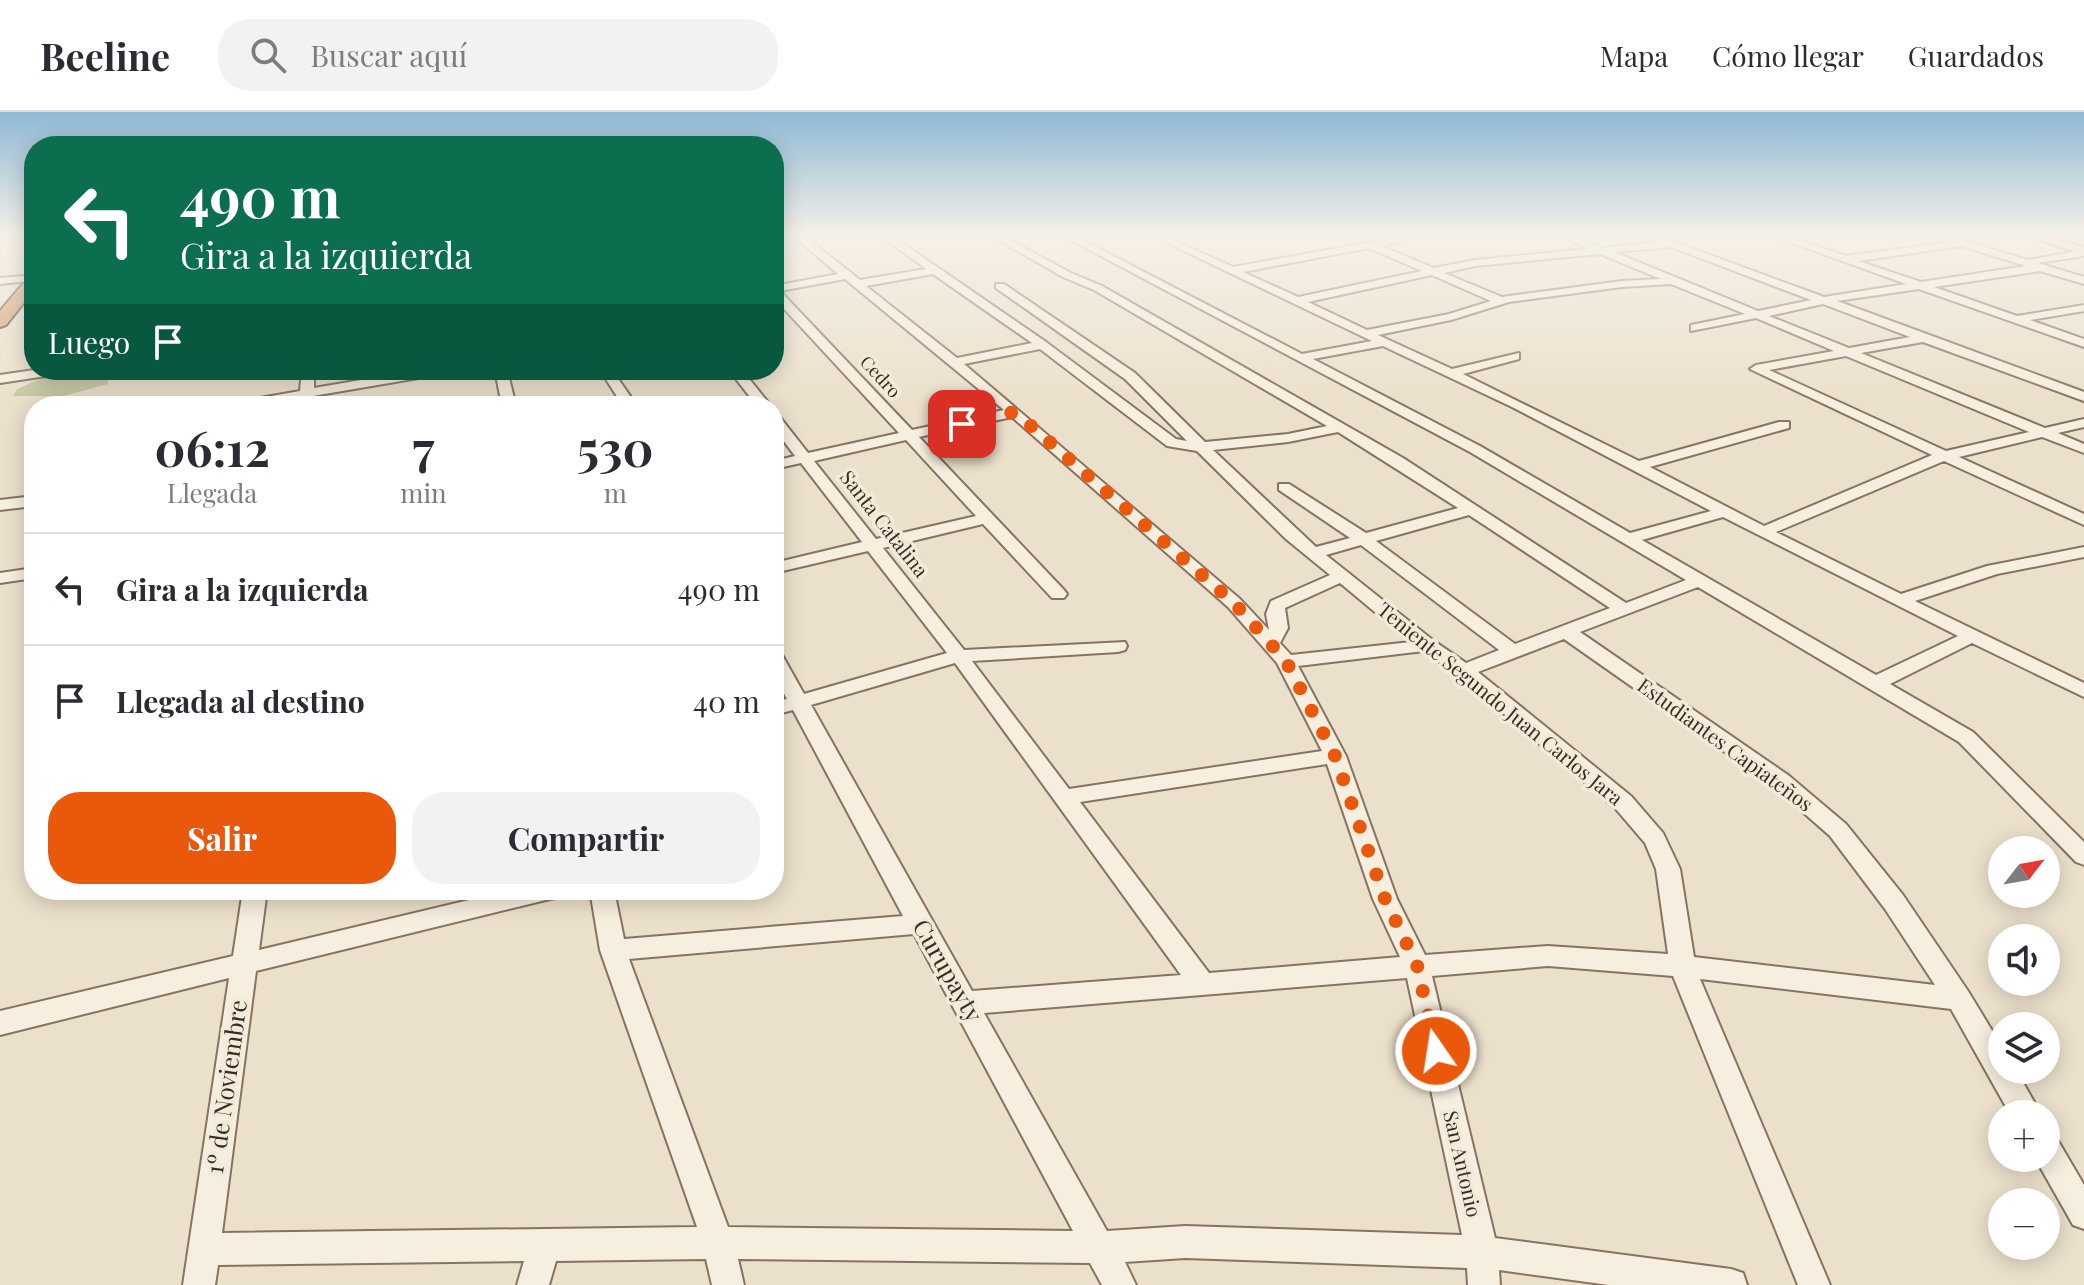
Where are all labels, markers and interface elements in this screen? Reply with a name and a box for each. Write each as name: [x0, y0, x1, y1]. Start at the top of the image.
search box: [218, 19, 778, 91]
text: Beeline: [40, 30, 170, 81]
icon: search: [246, 33, 290, 77]
text: Buscar aquí: [310, 35, 467, 75]
text: Mapa: [1600, 37, 1668, 74]
text: Cómo llegar: [1712, 37, 1864, 74]
text: Guardados: [1908, 37, 2044, 74]
text: 490 m: [180, 158, 340, 233]
icon: left: [48, 168, 152, 272]
text: Gira a la izquierda: [180, 230, 472, 278]
icon: arrive: [146, 320, 190, 364]
text: Luego: [48, 322, 130, 362]
street label: Cedro: [855, 350, 906, 403]
pin: [928, 390, 996, 458]
icon: arrive: [940, 402, 984, 446]
text: 06:12: [155, 415, 270, 479]
text: 7: [412, 415, 434, 479]
text: 530: [577, 415, 653, 479]
street label: Santa Catalina: [835, 464, 935, 582]
text: Llegada: [167, 475, 257, 510]
text: min: [400, 475, 447, 510]
text: m: [604, 475, 627, 510]
icon: left: [48, 567, 92, 611]
text: Gira a la izquierda: [116, 569, 369, 609]
text: 490 m: [678, 569, 760, 609]
street label: Teniente Segundo Juan Carlos Jara: [1373, 595, 1629, 810]
street label: Estudiantes Capiateños: [1633, 671, 1819, 817]
icon: arrive: [48, 679, 92, 723]
text: Llegada al destino: [116, 681, 365, 721]
text: 40 m: [693, 681, 760, 721]
button: Salir: [48, 792, 396, 884]
button: Compartir: [412, 792, 760, 884]
north arrow: [1988, 836, 2060, 908]
map controls: [1988, 836, 2060, 1260]
street label: Curupayty: [906, 913, 991, 1027]
button: sound: [1988, 924, 2060, 996]
street label: 1º de Noviembre: [197, 998, 253, 1176]
position arrow: [1394, 1009, 1478, 1093]
button: layers: [1988, 1012, 2060, 1084]
button: +: [1988, 1100, 2060, 1172]
street label: San Antonio: [1438, 1108, 1489, 1220]
button: −: [1988, 1188, 2060, 1260]

